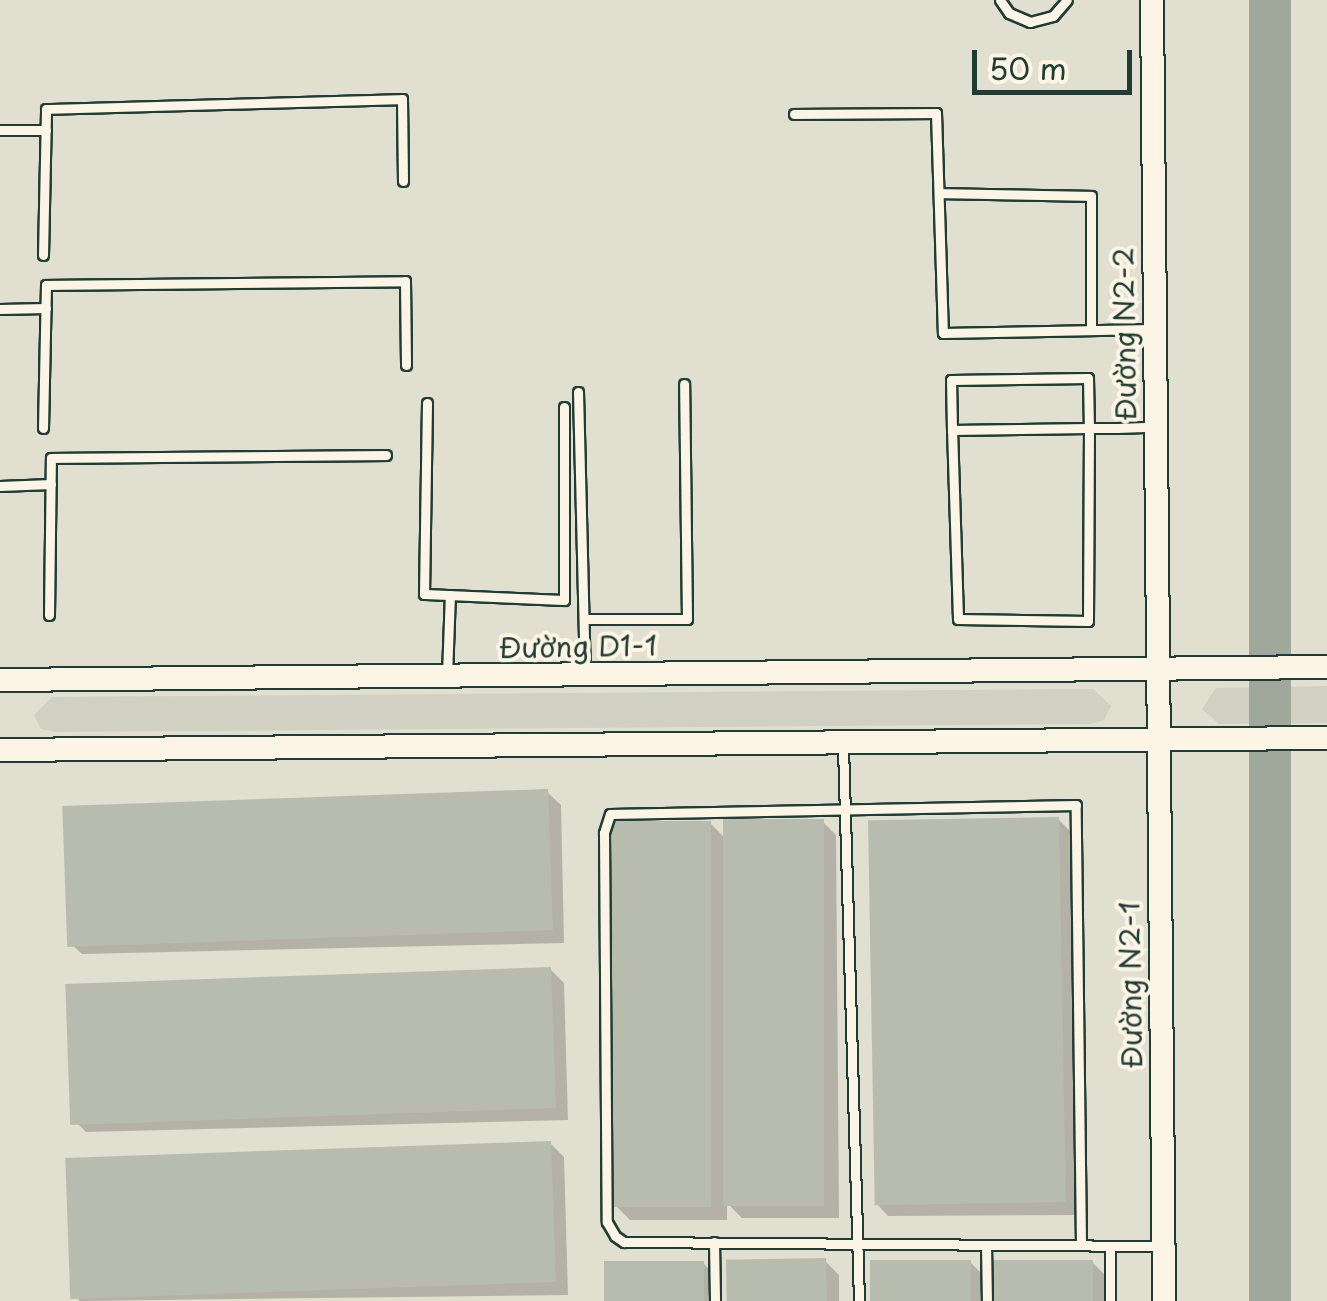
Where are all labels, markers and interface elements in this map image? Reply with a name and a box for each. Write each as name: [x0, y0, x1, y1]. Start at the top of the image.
scale bar: [977, 30, 1137, 92]
text: 50 m: [989, 45, 1067, 90]
street label: Đường N2-2: [1106, 248, 1142, 420]
street label: Đường D1-1: [499, 628, 657, 664]
street label: Đường N2-1: [1112, 902, 1148, 1068]

